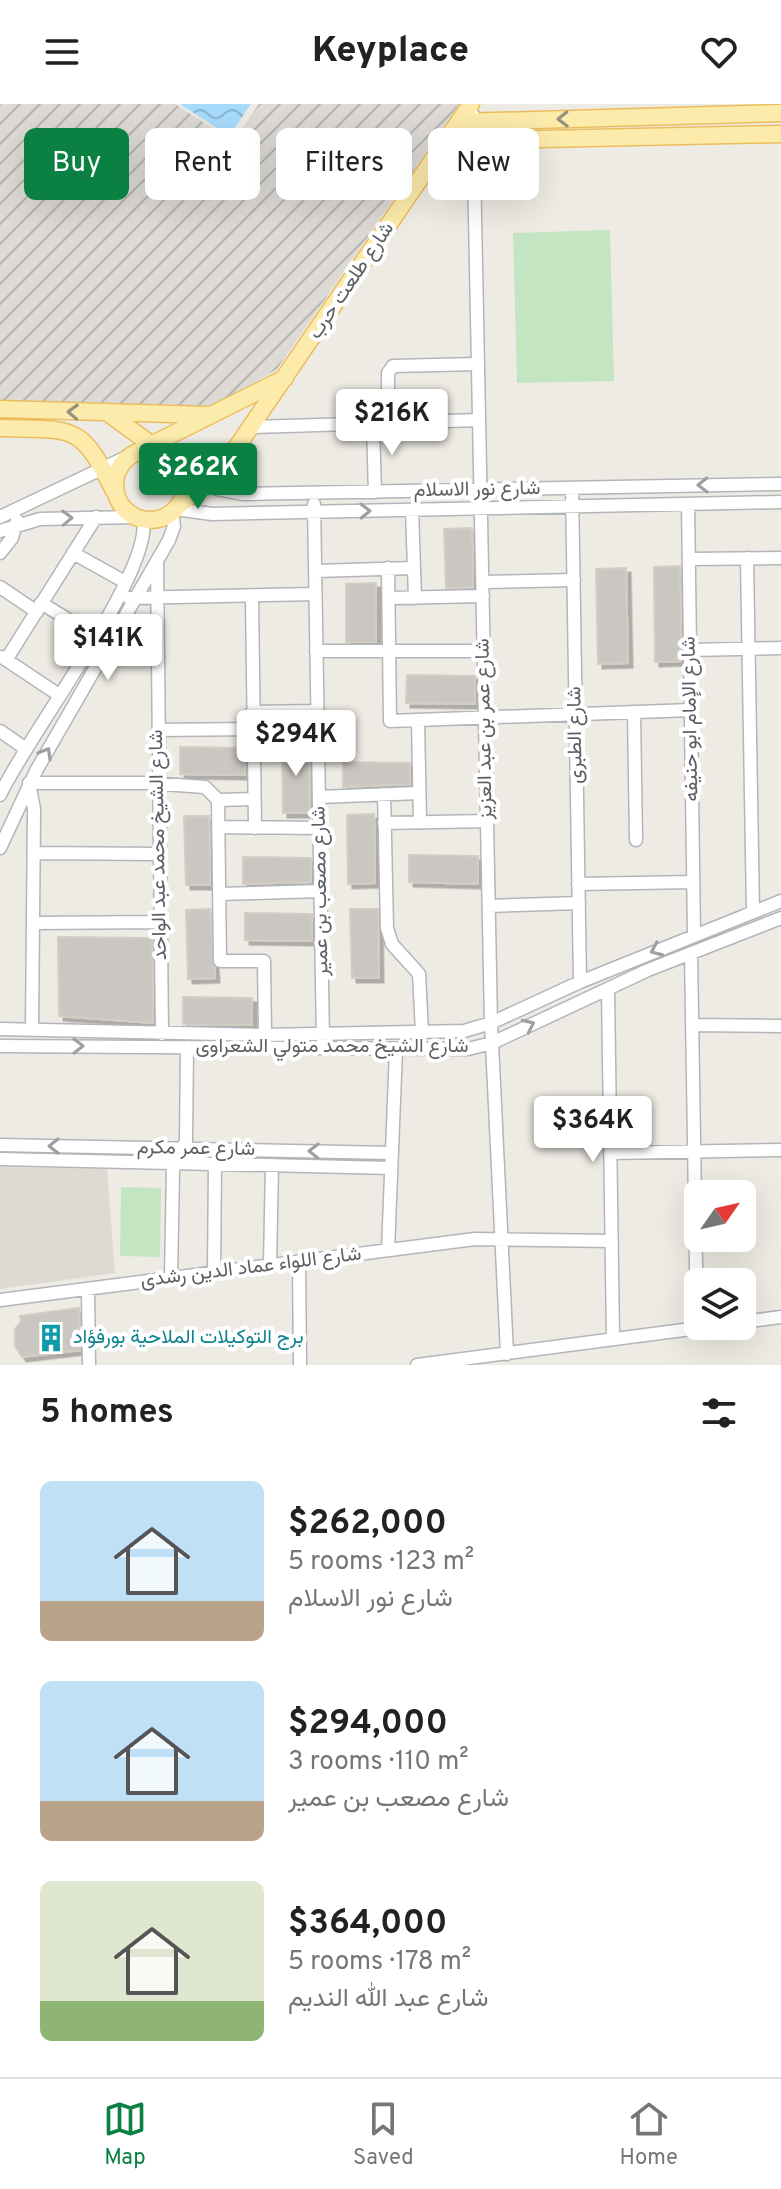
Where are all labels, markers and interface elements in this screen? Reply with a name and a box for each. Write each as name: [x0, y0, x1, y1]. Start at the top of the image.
text: Keyplace: [312, 29, 469, 75]
icon: menu: [40, 30, 84, 74]
icon: heart: [697, 30, 741, 74]
one-way arrow: [556, 110, 569, 128]
chip: Buy: [24, 128, 129, 200]
chip: Rent: [145, 128, 260, 200]
chip: Filters: [276, 128, 412, 200]
chip: New: [428, 128, 539, 200]
street label: شارع طلعت حرب: [303, 217, 401, 345]
pin: $216K: [336, 389, 448, 457]
text: $216K: [354, 398, 430, 431]
one-way arrow: [66, 403, 79, 420]
pin: $262K: [142, 443, 254, 511]
text: $262K: [157, 452, 239, 485]
street label: شارع نور الاسلام: [413, 476, 541, 504]
one-way arrow: [696, 477, 709, 494]
one-way arrow: [359, 503, 372, 520]
one-way arrow: [61, 510, 74, 527]
pin: $141K: [52, 614, 164, 682]
text: $141K: [72, 623, 144, 656]
street label: شارع الإمام ابو حنيفه: [677, 636, 705, 802]
street label: شارع عمر بن عبد العزيز: [470, 638, 500, 821]
street label: شارع الطبرى: [562, 686, 590, 784]
pin: $294K: [240, 710, 352, 778]
text: $294K: [255, 719, 337, 752]
street label: شارع الشيخ محمد عبد الواحد: [144, 729, 174, 961]
one-way arrow: [36, 747, 52, 762]
street label: شارع مصعب بن عمير: [307, 806, 335, 977]
one-way arrow: [650, 941, 664, 957]
one-way arrow: [521, 1019, 536, 1035]
street label: شارع الشيخ محمد متولي الشعراوى: [196, 1034, 469, 1062]
one-way arrow: [72, 1037, 85, 1055]
pin: $364K: [537, 1096, 649, 1164]
text: $364K: [552, 1105, 634, 1138]
street label: شارع عمر مكرم: [137, 1135, 255, 1163]
one-way arrow: [47, 1137, 60, 1155]
one-way arrow: [307, 1142, 320, 1160]
north arrow: [684, 1180, 756, 1252]
map controls: [684, 1180, 756, 1340]
street label: شارع اللواء عماد الدين رشدى: [139, 1242, 363, 1294]
button: layers: [684, 1268, 756, 1340]
building icon: برج التوكيلات الملاحية بورفؤاد: [36, 1323, 66, 1353]
place label: برج التوكيلات الملاحية بورفؤاد: [73, 1325, 304, 1351]
icon: filters: [697, 1391, 741, 1435]
text: 5 homes: [40, 1392, 174, 1435]
text: $262,000: [288, 1503, 447, 1546]
icon: home: [104, 1513, 200, 1609]
text: 5 rooms · 123 m²: [288, 1546, 474, 1579]
text: شارع نور الاسلام: [288, 1583, 453, 1616]
text: $294,000: [288, 1703, 448, 1746]
icon: home: [104, 1713, 200, 1809]
text: 3 rooms · 110 m²: [288, 1746, 469, 1779]
text: شارع مصعب بن عمير: [288, 1783, 509, 1816]
text: $364,000: [288, 1903, 447, 1946]
icon: home: [104, 1913, 200, 2009]
text: 5 rooms · 178 m²: [288, 1946, 471, 1979]
text: شارع عبد الله النديم: [288, 1983, 488, 2016]
tab: Map: [103, 2097, 147, 2172]
tab: Saved: [353, 2097, 414, 2172]
tab: Home: [620, 2097, 678, 2172]

